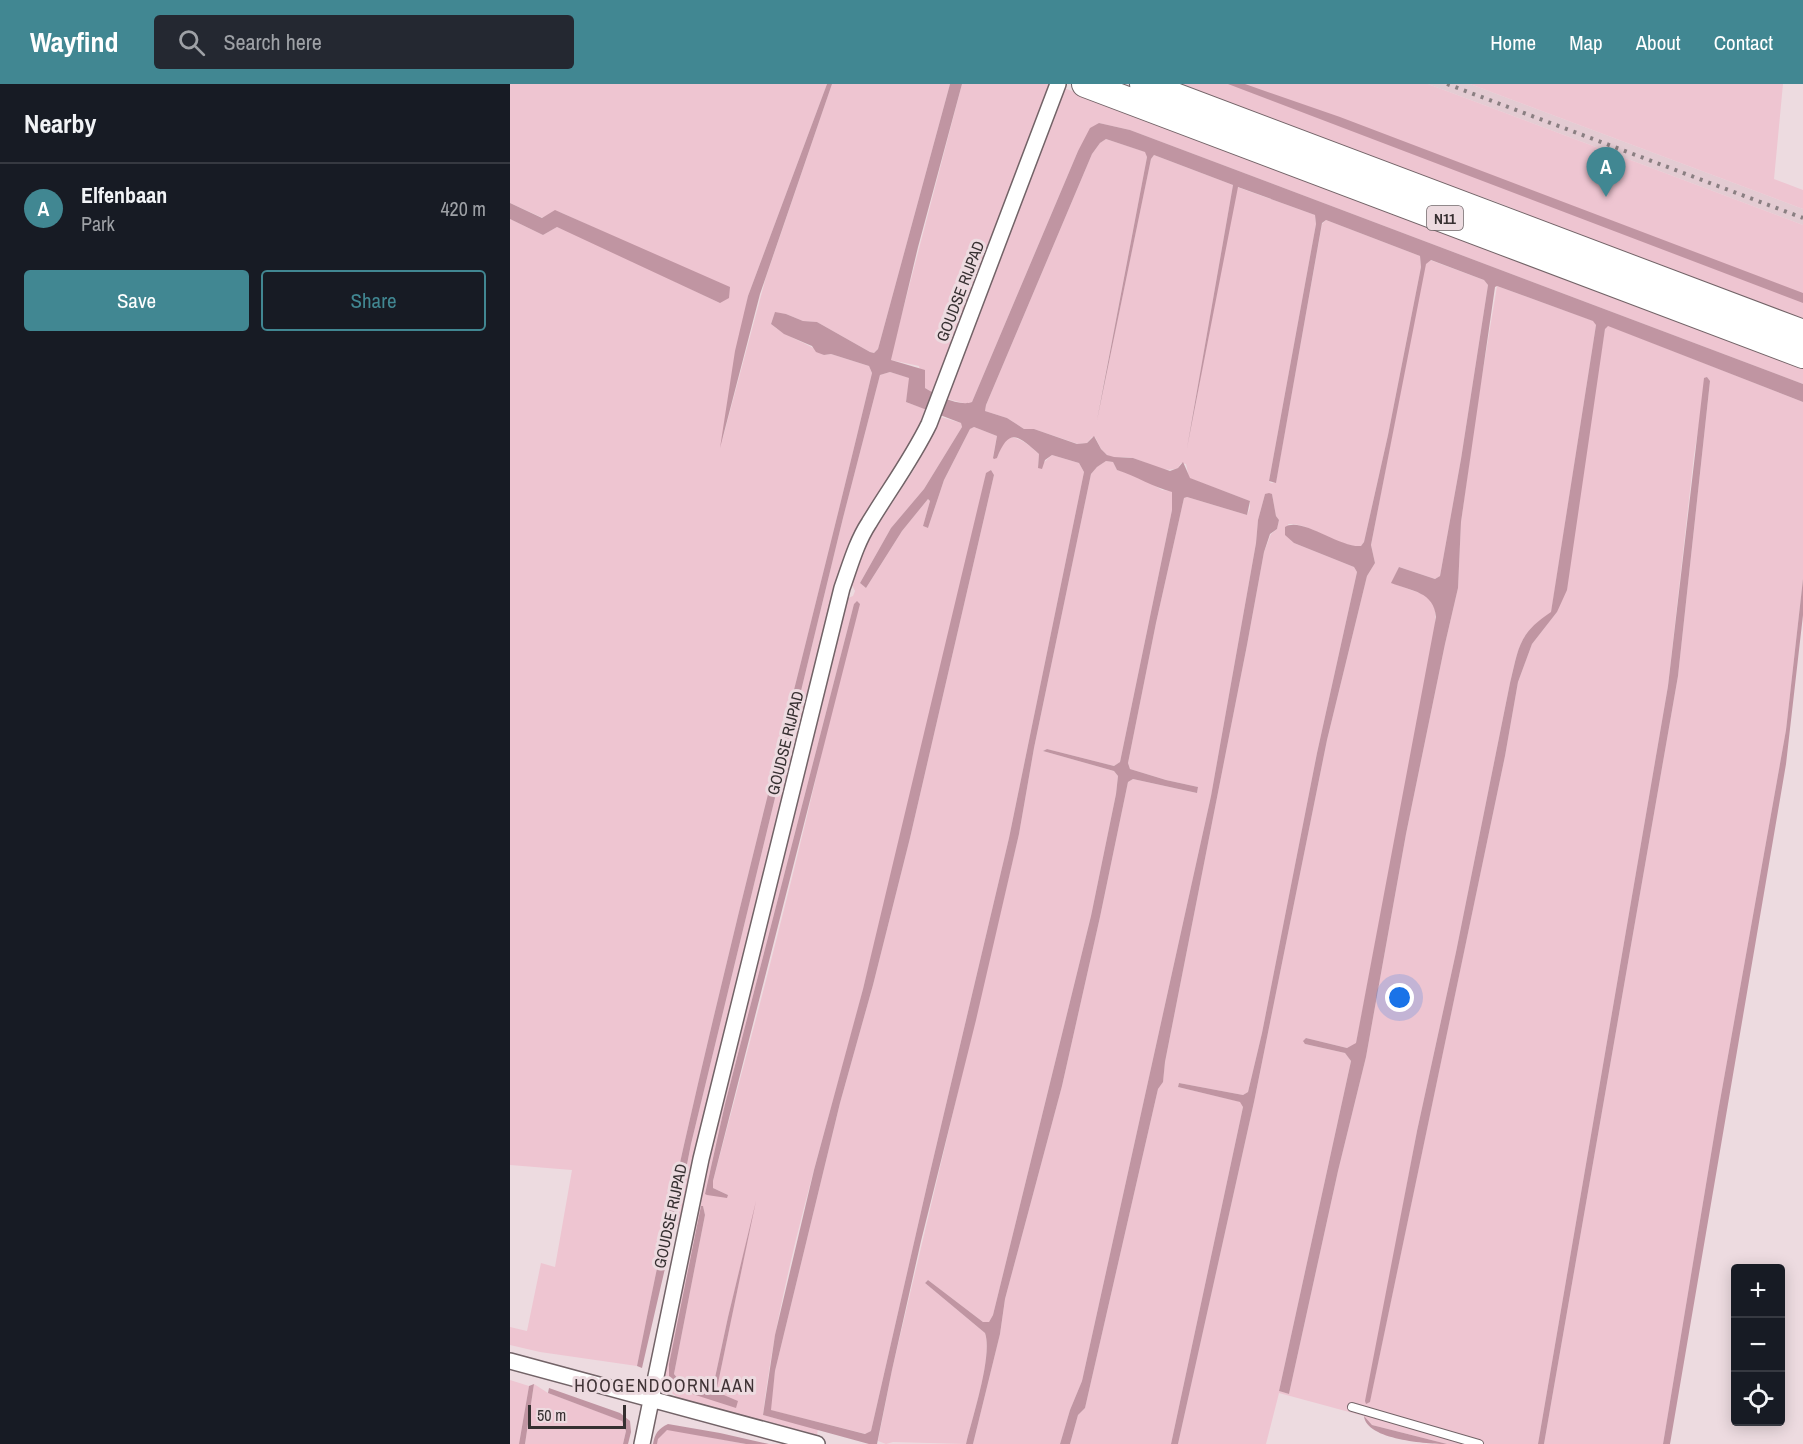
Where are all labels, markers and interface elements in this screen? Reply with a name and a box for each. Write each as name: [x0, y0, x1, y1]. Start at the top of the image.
search box: [154, 15, 574, 69]
text: Wayfind: [30, 23, 118, 61]
icon: search: [175, 26, 208, 59]
text: Search here: [223, 27, 322, 57]
text: Home: [1490, 28, 1536, 57]
text: Map: [1569, 28, 1603, 57]
text: About: [1636, 28, 1681, 57]
text: Contact: [1714, 28, 1773, 57]
text: Nearby: [24, 106, 96, 141]
pin: A: [1586, 147, 1626, 197]
text: Elfenbaan: [81, 180, 167, 210]
text: A: [38, 195, 49, 222]
text: 420 m: [440, 195, 486, 222]
road number: N11: [1427, 206, 1463, 230]
text: Park: [81, 210, 115, 237]
street label: GOUDSE RIJPAD: [931, 237, 989, 345]
button: Save: [24, 270, 249, 331]
button: Share: [261, 270, 486, 331]
street label: GOUDSE RIJPAD: [761, 689, 809, 797]
your location: [1385, 983, 1414, 1012]
street label: GOUDSE RIJPAD: [648, 1162, 692, 1270]
map controls: [1731, 1264, 1785, 1426]
button: +: [1731, 1264, 1785, 1318]
button: −: [1731, 1318, 1785, 1372]
button: locate: [1731, 1372, 1785, 1426]
district label: HOOGENDOORNLAAN: [574, 1373, 756, 1398]
scale bar: [528, 1402, 626, 1430]
text: 50 m: [537, 1404, 566, 1426]

